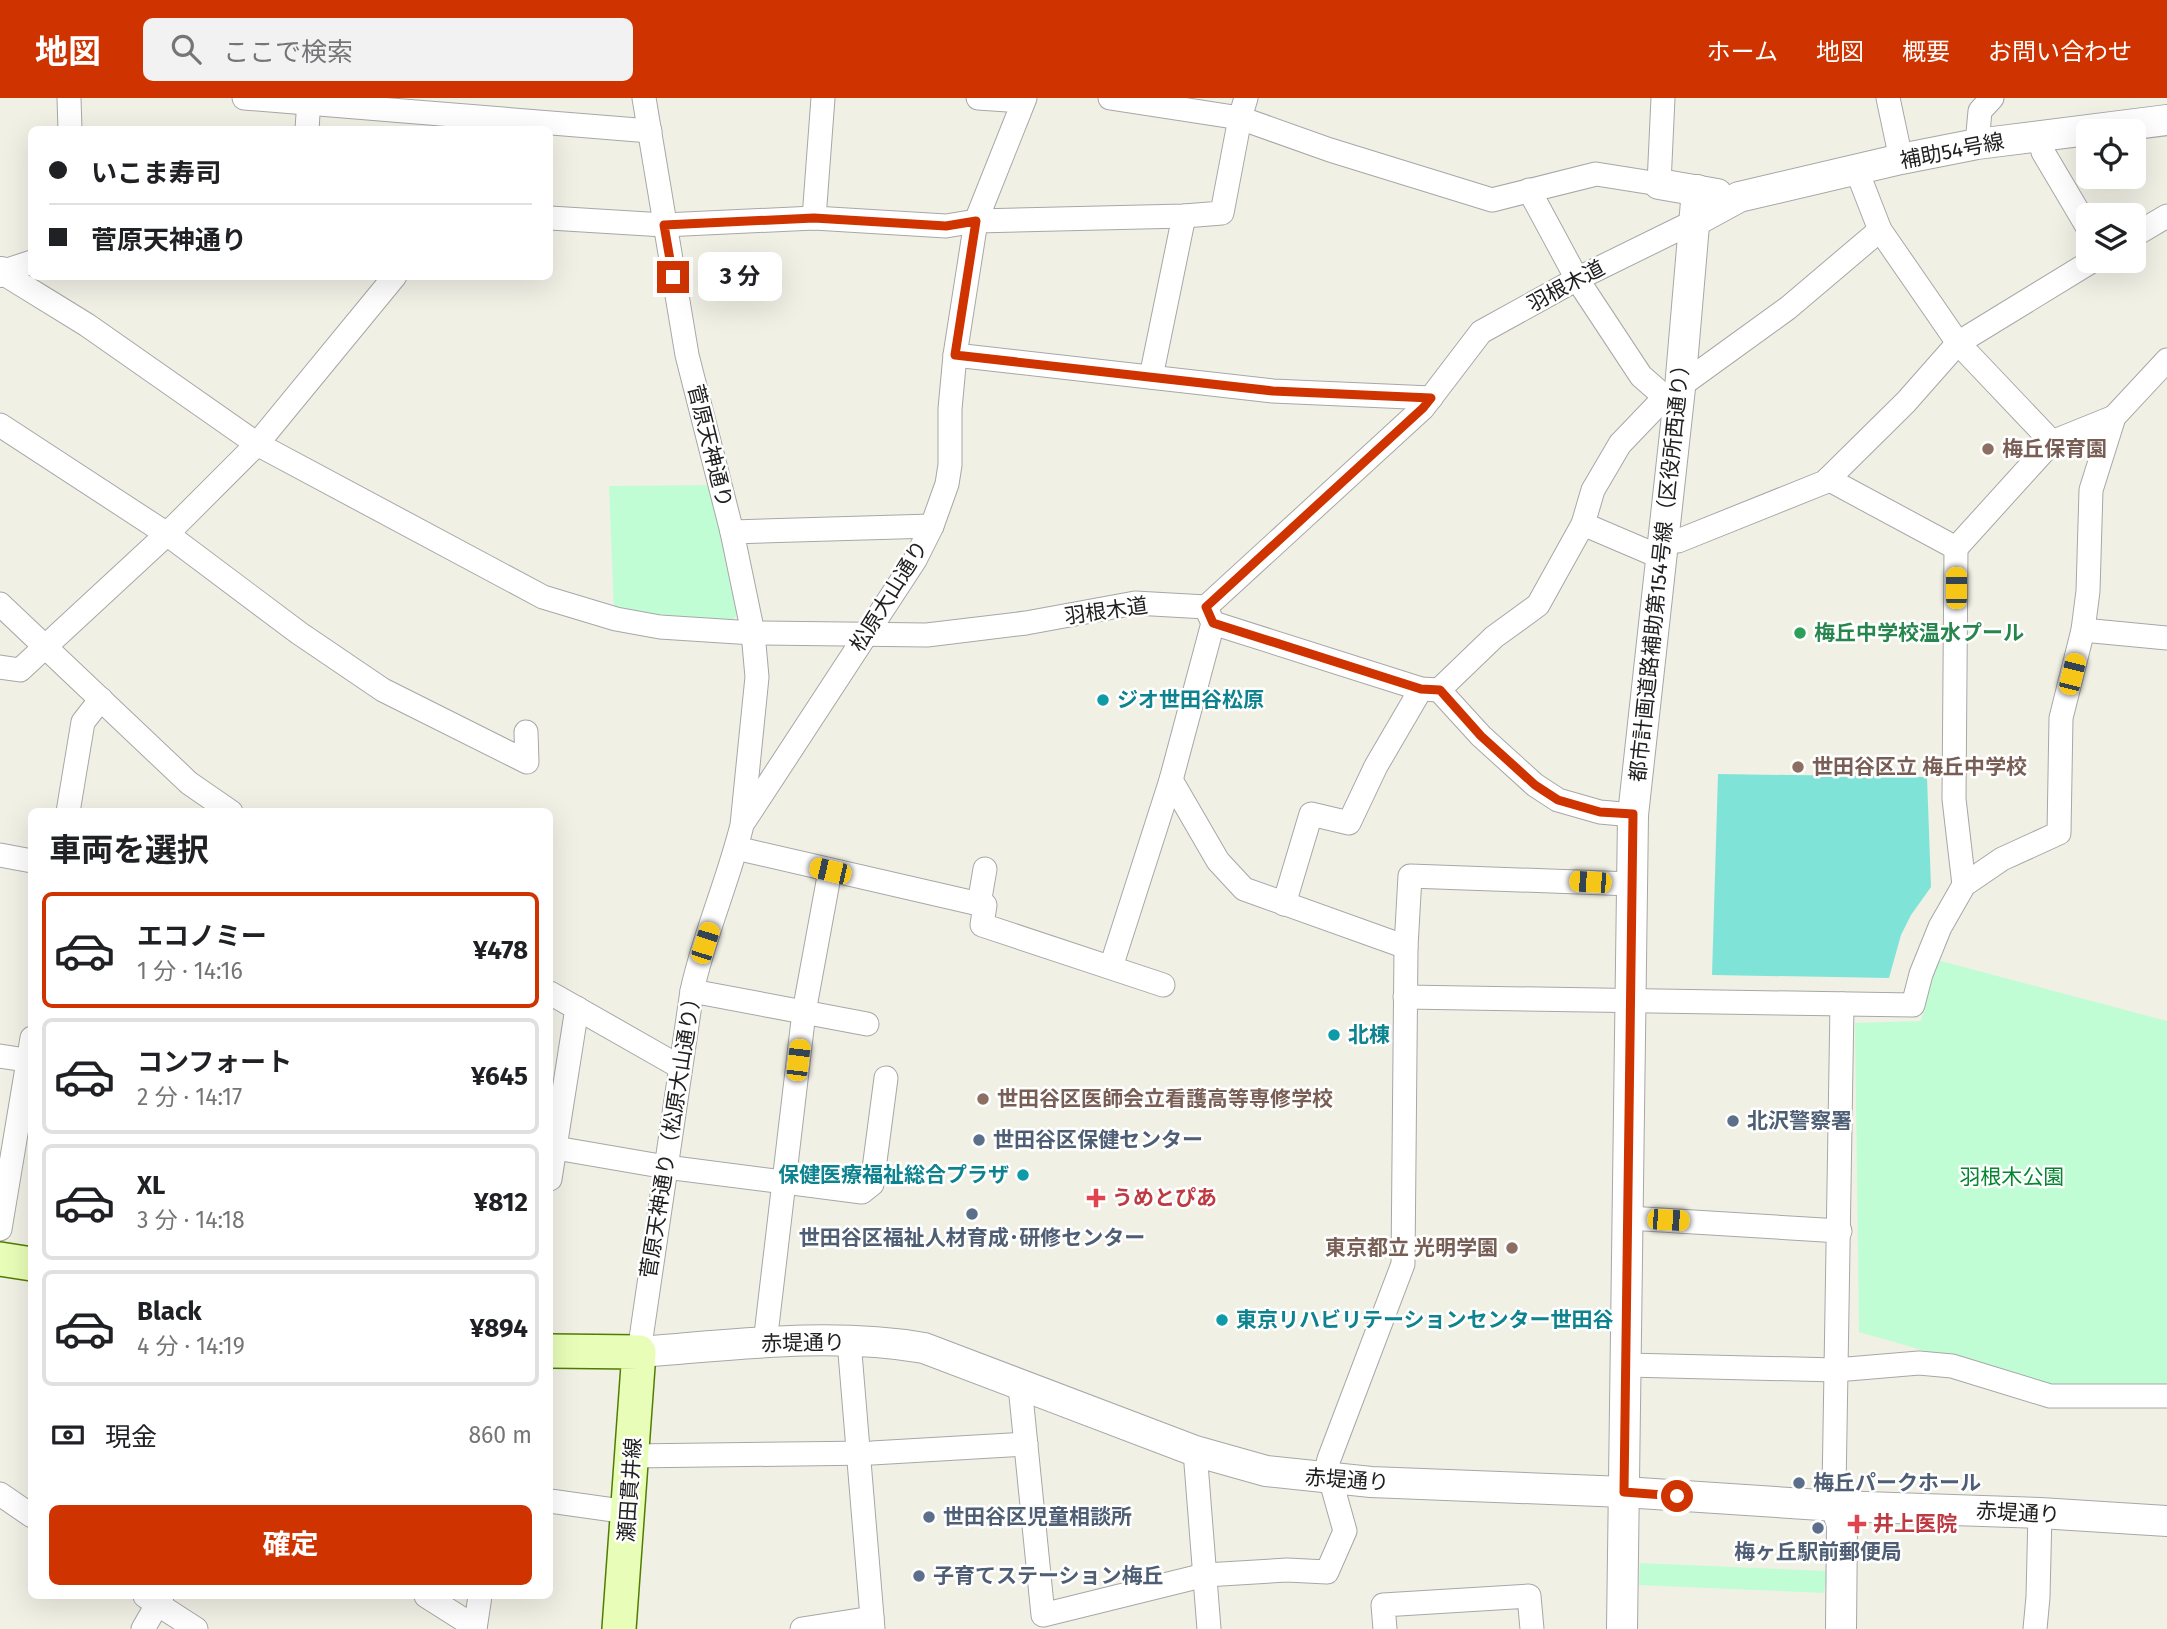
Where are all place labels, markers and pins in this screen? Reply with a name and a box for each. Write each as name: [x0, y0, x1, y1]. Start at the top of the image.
place label: 梅丘保育園: [2002, 436, 2107, 462]
marker: 梅丘保育園: [1980, 441, 1996, 457]
place label: 梅丘中学校温水プール: [1814, 620, 2024, 646]
marker: 梅丘中学校温水プール: [1792, 625, 1808, 641]
place label: ジオ世田谷松原: [1117, 687, 1264, 713]
marker: ジオ世田谷松原: [1095, 692, 1111, 708]
place label: 世田谷区立 梅丘中学校: [1812, 754, 2027, 780]
marker: 世田谷区立 梅丘中学校: [1790, 759, 1806, 775]
place label: 北棟: [1348, 1022, 1390, 1048]
marker: 北棟: [1326, 1027, 1342, 1043]
place label: 世田谷区医師会立看護高等専修学校: [997, 1086, 1333, 1112]
marker: 世田谷区医師会立看護高等専修学校: [975, 1091, 991, 1107]
place label: 北沢警察署: [1747, 1108, 1852, 1134]
marker: 北沢警察署: [1725, 1113, 1741, 1129]
place label: 世田谷区保健センター: [993, 1127, 1203, 1153]
marker: 世田谷区保健センター: [971, 1132, 987, 1148]
place label: 保健医療福祉総合プラザ: [778, 1162, 1009, 1188]
marker: 保健医療福祉総合プラザ: [1015, 1167, 1031, 1183]
place label: うめとぴあ: [1112, 1185, 1217, 1211]
marker: うめとぴあ: [1086, 1188, 1106, 1208]
marker: 世田谷区福祉人材育成･研修センター: [964, 1206, 980, 1222]
place label: 世田谷区福祉人材育成･研修センター: [799, 1225, 1145, 1251]
place label: 東京都立 光明学園: [1325, 1235, 1498, 1261]
marker: 東京都立 光明学園: [1504, 1240, 1520, 1256]
place label: 東京リハビリテーションセンター世田谷: [1236, 1307, 1614, 1333]
marker: 東京リハビリテーションセンター世田谷: [1214, 1312, 1230, 1328]
place label: 梅丘パークホール: [1813, 1470, 1981, 1496]
marker: 梅丘パークホール: [1791, 1475, 1807, 1491]
place label: 世田谷区児童相談所: [943, 1504, 1132, 1530]
marker: 世田谷区児童相談所: [921, 1509, 937, 1525]
place label: 井上医院: [1873, 1511, 1957, 1537]
marker: 井上医院: [1847, 1514, 1867, 1534]
marker: 梅ヶ丘駅前郵便局: [1810, 1520, 1826, 1536]
place label: 梅ヶ丘駅前郵便局: [1734, 1539, 1902, 1565]
place label: 子育てステーション梅丘: [933, 1563, 1164, 1589]
marker: 子育てステーション梅丘: [911, 1568, 927, 1584]

